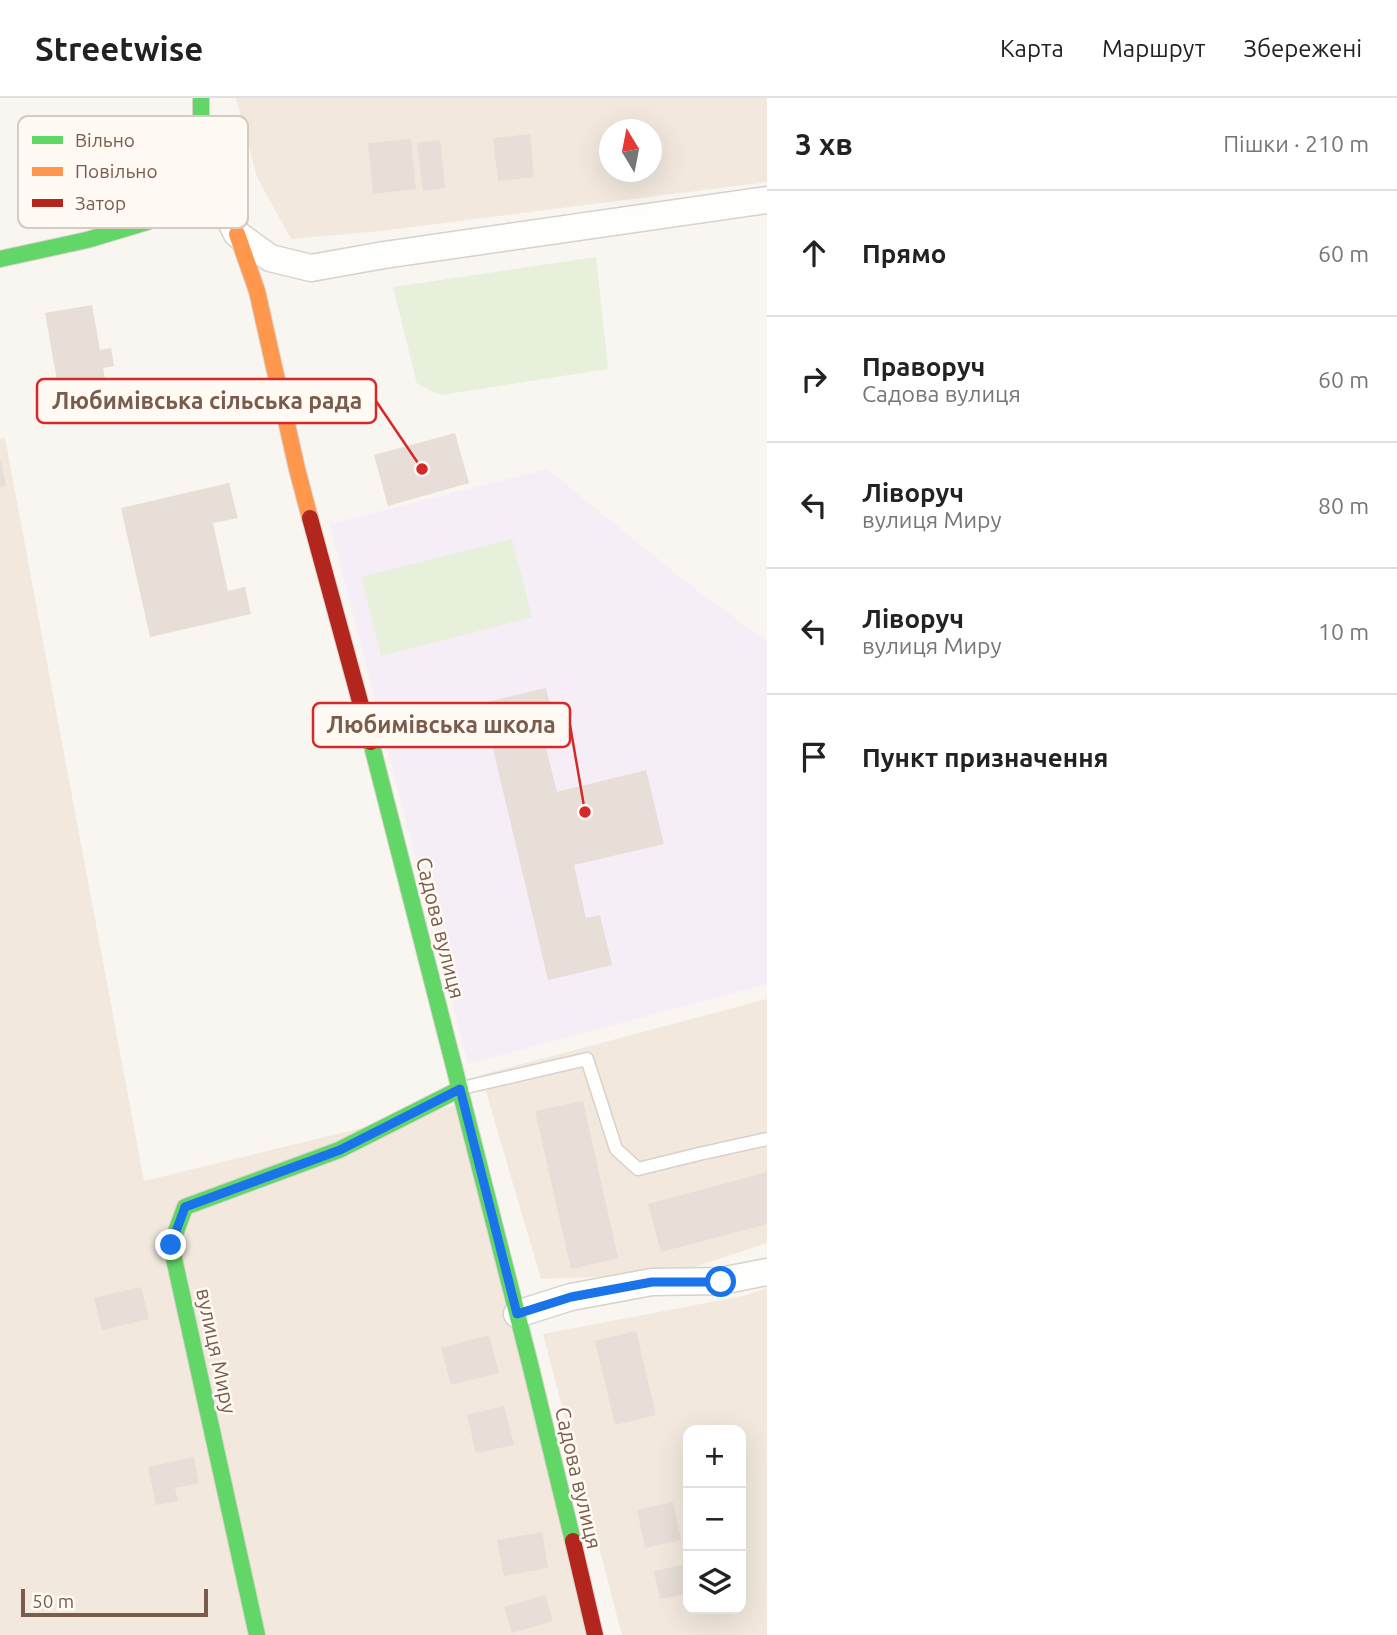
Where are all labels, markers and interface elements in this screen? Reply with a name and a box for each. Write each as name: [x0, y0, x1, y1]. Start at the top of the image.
text: Streetwise: [35, 30, 203, 67]
text: Карта: [1000, 35, 1064, 62]
text: Маршрут: [1102, 35, 1205, 62]
text: Збережені: [1243, 35, 1362, 62]
legend: [18, 116, 248, 228]
north arrow: [599, 119, 662, 182]
text: 3 хв: [795, 127, 853, 161]
text: Вільно: [75, 129, 135, 151]
text: Пішки · 210 m: [1223, 131, 1369, 156]
text: Повільно: [75, 160, 158, 182]
text: Затор: [75, 192, 126, 214]
icon: ahead: [795, 234, 833, 272]
text: Прямо: [862, 239, 946, 268]
text: 60 m: [1318, 241, 1369, 266]
text: Праворуч: [862, 352, 985, 381]
icon: right: [795, 360, 833, 398]
text: 60 m: [1318, 367, 1369, 392]
callout: Любимівська сільська рада: [37, 379, 376, 423]
text: Садова вулиця: [862, 381, 1021, 406]
text: Любимівська сільська рада: [52, 388, 362, 413]
text: Ліворуч: [862, 478, 964, 507]
icon: left: [795, 486, 833, 524]
text: 80 m: [1318, 493, 1369, 518]
text: вулиця Миру: [862, 507, 1002, 532]
text: Ліворуч: [862, 604, 964, 633]
icon: left: [795, 612, 833, 650]
text: 10 m: [1318, 619, 1369, 644]
text: вулиця Миру: [862, 633, 1002, 658]
callout: Любимівська школа: [313, 703, 570, 747]
text: Любимівська школа: [326, 712, 556, 737]
icon: arrive: [795, 738, 833, 776]
text: Пункт призначення: [862, 743, 1108, 772]
street label: Садова вулиця: [412, 854, 470, 1001]
route end: [155, 1229, 186, 1260]
route start: [705, 1266, 736, 1297]
street label: вулиця Миру: [192, 1286, 242, 1416]
street label: Садова вулиця: [551, 1404, 607, 1551]
map controls: [683, 1425, 746, 1614]
button: +: [683, 1425, 746, 1488]
button: −: [683, 1488, 746, 1551]
button: layers: [683, 1551, 746, 1614]
scale bar: [21, 1586, 208, 1618]
text: 50 m: [32, 1590, 74, 1612]

